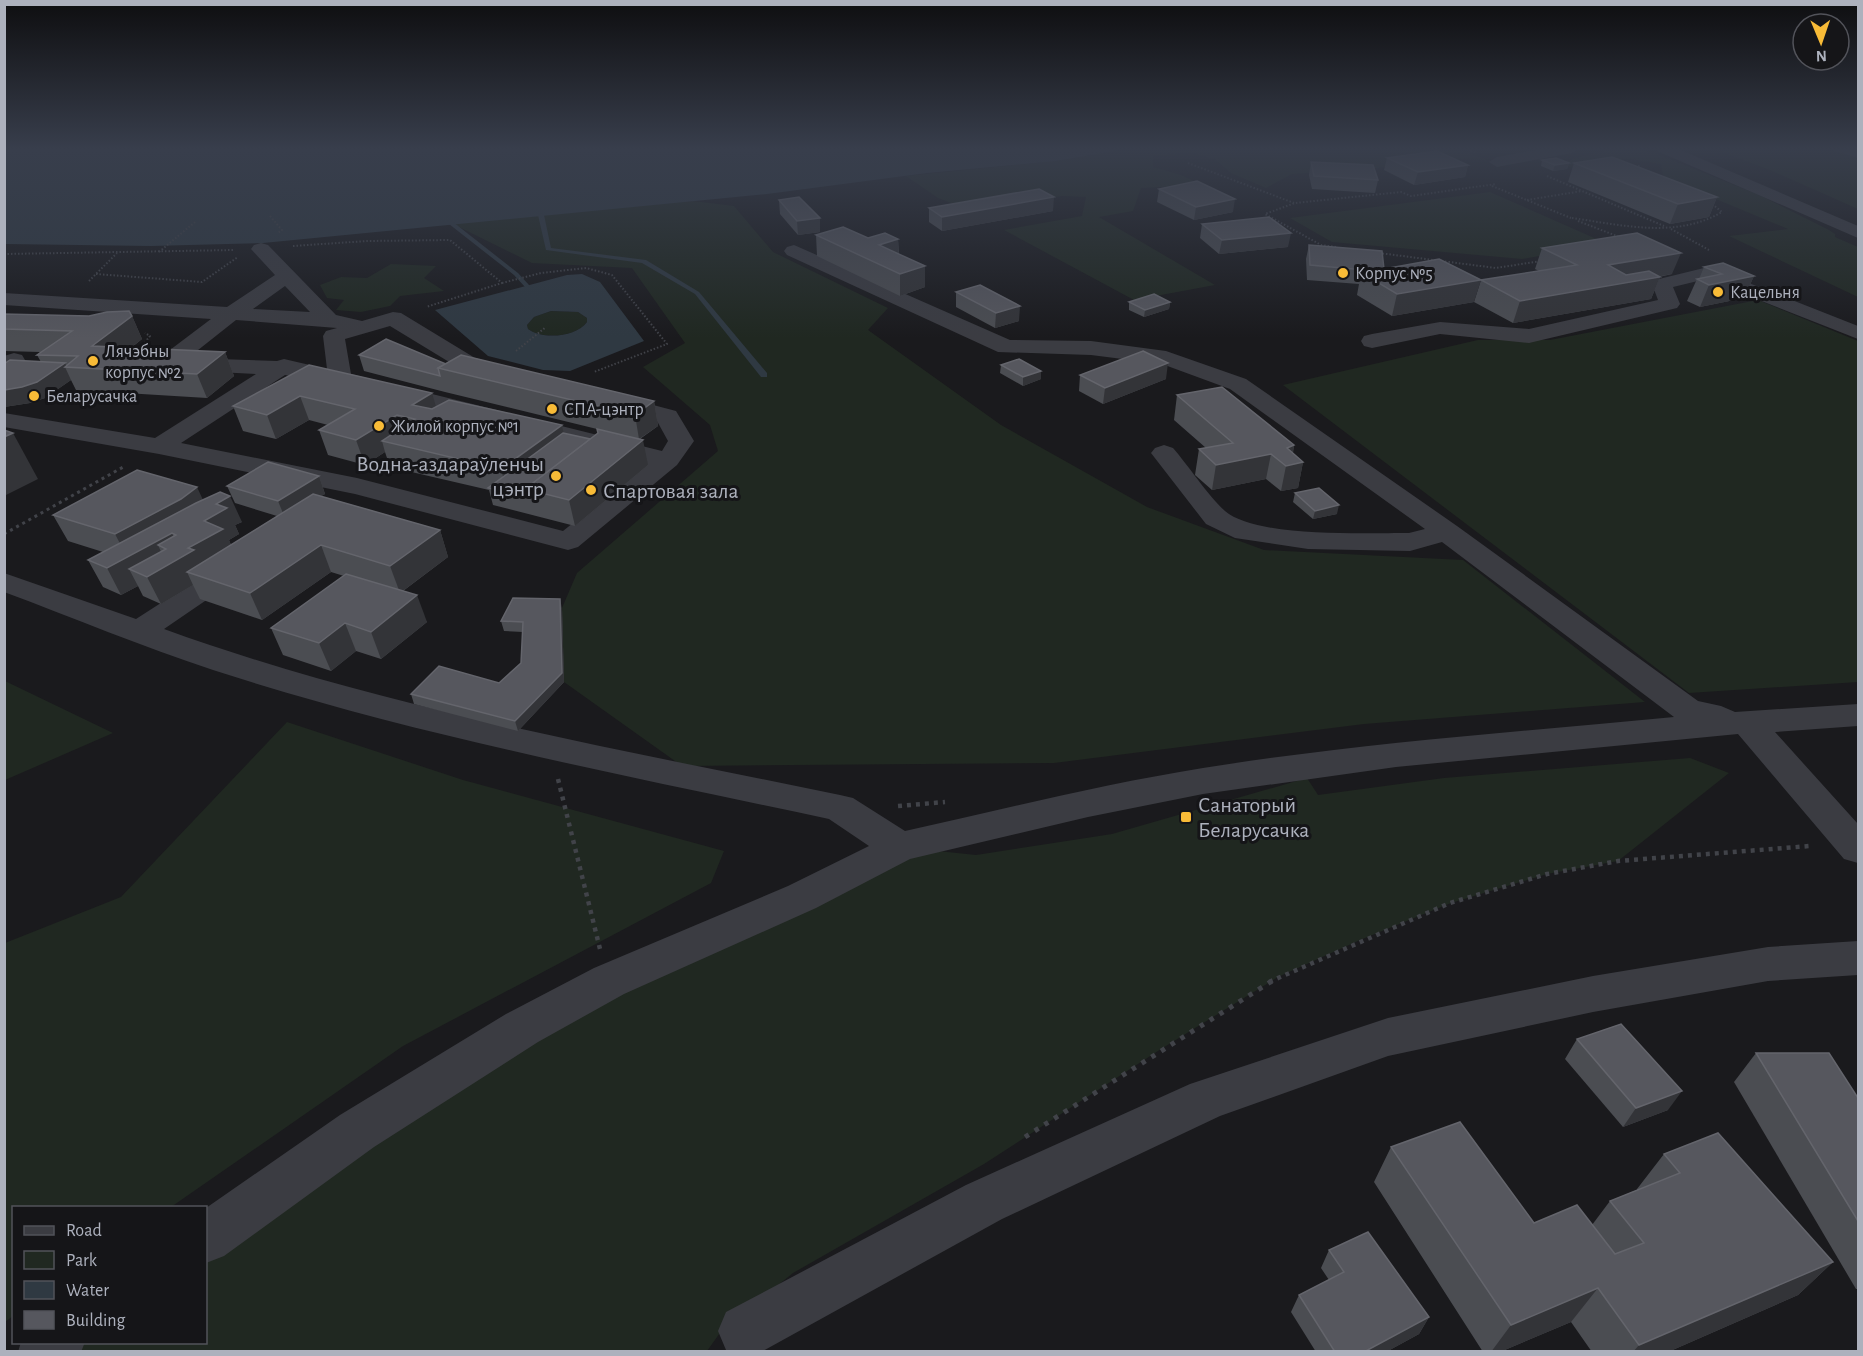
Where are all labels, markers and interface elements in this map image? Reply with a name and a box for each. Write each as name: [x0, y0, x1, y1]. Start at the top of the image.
north arrow: [1791, 12, 1851, 72]
text: N: [1816, 48, 1827, 64]
place label: Корпус №5: [1355, 265, 1433, 283]
marker: Корпус №5: [1336, 266, 1350, 280]
place label: Кацельня: [1730, 284, 1800, 302]
marker: Кацельня: [1711, 285, 1725, 299]
place label: Лячэбны корпус №2: [105, 342, 181, 382]
marker: Лячэбны корпус №2: [86, 354, 100, 368]
place label: Беларусачка: [46, 388, 137, 406]
marker: Беларусачка: [27, 389, 41, 403]
place label: СПА-цэнтр: [564, 401, 644, 419]
marker: СПА-цэнтр: [545, 402, 559, 416]
place label: Жилой корпус №1: [391, 418, 519, 436]
marker: Жилой корпус №1: [372, 419, 386, 433]
place label: Водна-аздараўленчы цэнтр: [356, 453, 544, 500]
marker: Водна-аздараўленчы цэнтр: [549, 469, 563, 483]
place label: Спартовая зала: [603, 480, 739, 502]
marker: Спартовая зала: [584, 483, 598, 497]
place label: Санаторый Беларусачка: [1198, 794, 1309, 841]
marker: Санаторый Беларусачка: [1179, 810, 1193, 824]
legend: [12, 1206, 207, 1344]
text: Road: [66, 1222, 102, 1240]
text: Park: [66, 1252, 98, 1270]
text: Water: [66, 1282, 109, 1300]
text: Building: [66, 1312, 126, 1330]

